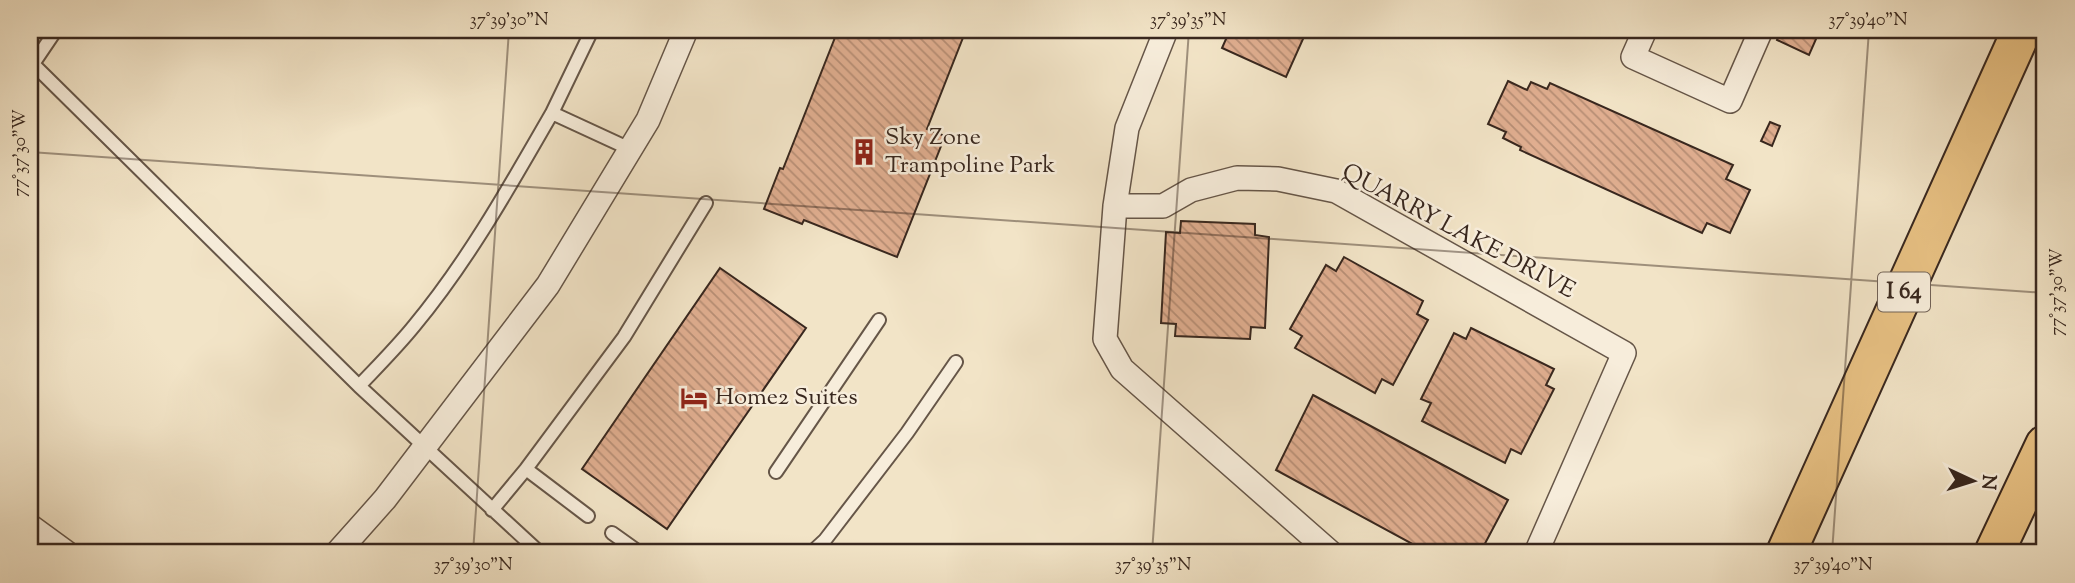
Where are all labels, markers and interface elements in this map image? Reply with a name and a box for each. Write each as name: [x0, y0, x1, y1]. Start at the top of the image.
text: 37°39'30"N: [469, 8, 549, 34]
text: 37°39'35"N: [1150, 8, 1226, 34]
text: 37°39'40"N: [1828, 8, 1908, 34]
text: 77°37'30"W: [8, 109, 34, 197]
place label: Sky Zone Trampoline Park: [885, 121, 1055, 183]
building icon: Sky Zone Trampoline Park: [849, 137, 879, 167]
street label: QUARRY LAKE DRIVE: [1335, 156, 1581, 308]
text: 77°37'30"W: [2045, 248, 2071, 336]
road number: I 64: [1878, 272, 1930, 312]
place label: Home2 Suites: [715, 381, 858, 415]
hotel icon: Home2 Suites: [679, 383, 709, 413]
north arrow: [1938, 447, 2008, 516]
text: N: [1973, 474, 2001, 491]
text: 37°39'30"N: [433, 553, 513, 579]
text: 37°39'35"N: [1115, 553, 1191, 579]
text: 37°39'40"N: [1793, 553, 1873, 579]

